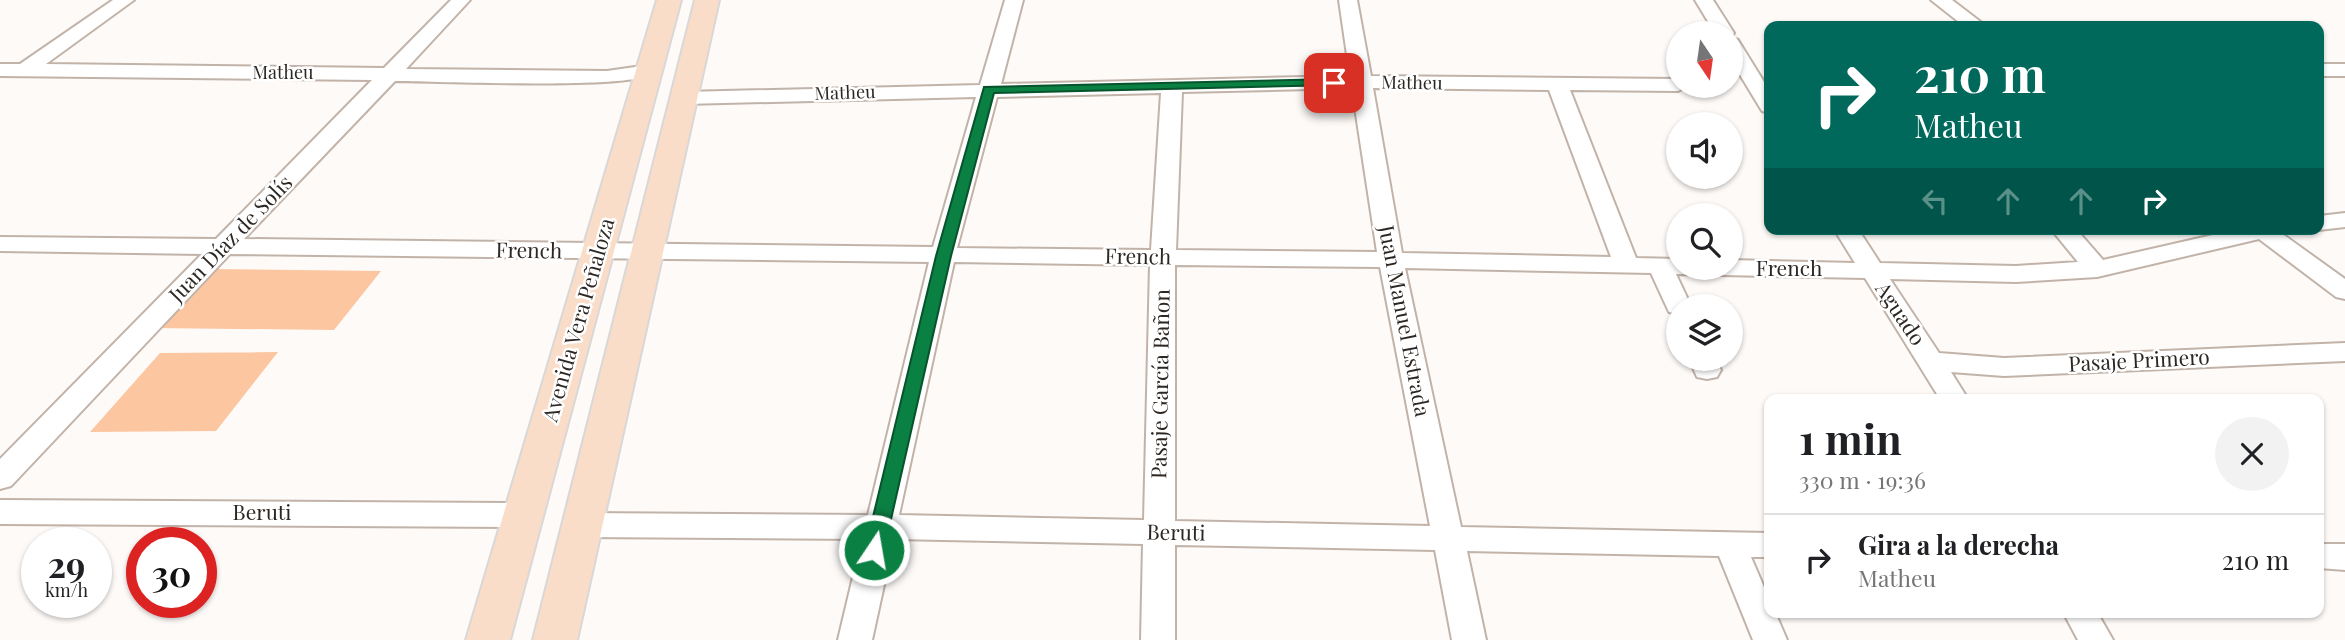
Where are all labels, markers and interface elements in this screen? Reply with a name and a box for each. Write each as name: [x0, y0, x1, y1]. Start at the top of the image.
north arrow: [1666, 21, 1743, 98]
map controls: [1666, 21, 1743, 371]
text: 210 m: [1914, 40, 2046, 105]
icon: right: [1799, 49, 1890, 140]
pin: [1304, 53, 1364, 113]
street label: Matheu: [252, 60, 314, 84]
icon: arrive: [1315, 64, 1353, 102]
street label: Matheu: [1381, 69, 1443, 95]
street label: Matheu: [814, 79, 876, 105]
text: Matheu: [1914, 103, 2023, 146]
button: sound: [1666, 112, 1743, 189]
street label: Juan Díaz de Solís: [161, 168, 297, 308]
icon: left: [1916, 182, 1954, 220]
icon: ahead: [1989, 182, 2027, 220]
icon: ahead: [2062, 182, 2100, 220]
icon: right: [2135, 182, 2173, 220]
button: search: [1666, 203, 1743, 280]
street label: Avenida Vera Peñaloza: [534, 214, 620, 425]
street label: Juan Manuel Estrada: [1373, 222, 1438, 419]
street label: French: [495, 234, 563, 264]
street label: French: [1104, 240, 1172, 270]
street label: French: [1756, 253, 1823, 281]
street label: Aguado: [1870, 275, 1933, 350]
street label: Pasaje García Bañon: [1143, 288, 1175, 479]
button: layers: [1666, 294, 1743, 371]
street label: Pasaje Primero: [2068, 341, 2210, 377]
text: 1 min: [1799, 410, 1902, 466]
button: close: [2215, 417, 2289, 491]
text: 330 m · 19:36: [1799, 464, 1926, 495]
street label: Beruti: [233, 497, 291, 525]
position arrow: [837, 513, 911, 587]
street label: Beruti: [1146, 516, 1206, 546]
speed limit sign: 30: [126, 527, 217, 618]
text: Gira a la derecha: [1858, 527, 2059, 562]
text: 29: [48, 540, 85, 587]
icon: right: [1799, 541, 1837, 579]
text: 210 m: [2222, 542, 2289, 577]
text: Matheu: [1858, 562, 1936, 593]
text: km/h: [45, 578, 88, 602]

